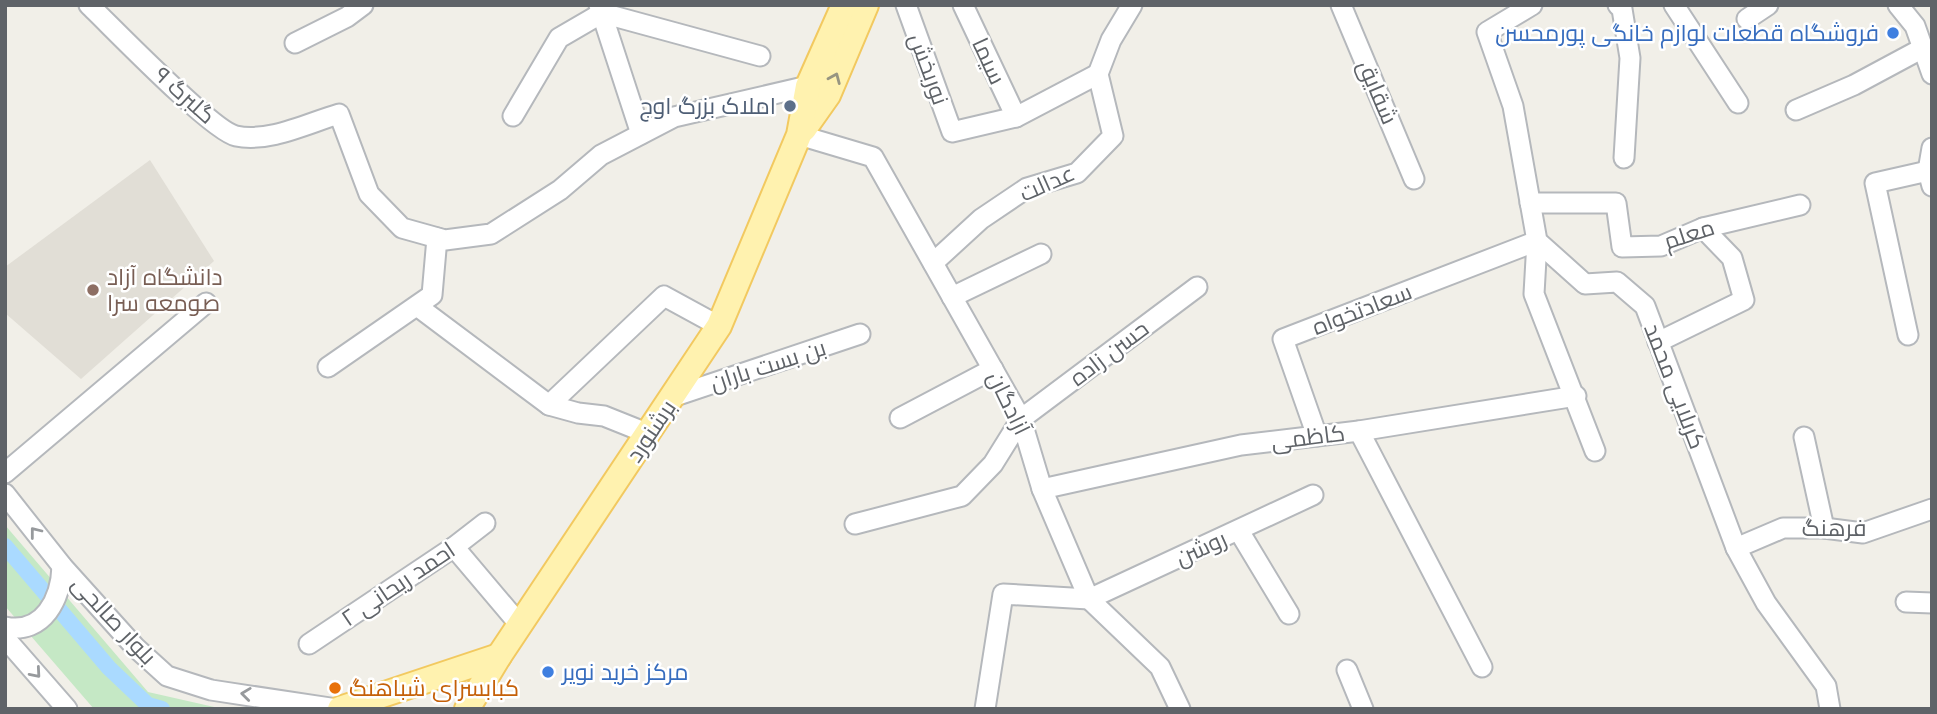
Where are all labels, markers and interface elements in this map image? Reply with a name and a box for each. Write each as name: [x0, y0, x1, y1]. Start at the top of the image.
place label: فروشگاه قطعات لوازم خانگی پورمحسن: [1495, 19, 1879, 49]
marker: فروشگاه قطعات لوازم خانگی پورمحسن: [1885, 25, 1901, 41]
street label: نوربخش: [903, 29, 955, 109]
street label: سیما: [966, 33, 1012, 89]
street label: شقایق: [1352, 56, 1404, 128]
street label: گلبرگ ۹: [149, 60, 221, 130]
one-way arrow: [827, 72, 841, 85]
place label: املاک بزرگ اوج: [639, 92, 776, 122]
marker: املاک بزرگ اوج: [782, 98, 798, 114]
street label: عدالت: [1015, 159, 1079, 207]
street label: معلم: [1660, 213, 1718, 257]
place label: دانشگاه آزاد صومعه سرا: [107, 263, 223, 317]
street label: سعادتخواه: [1308, 277, 1416, 341]
marker: دانشگاه آزاد صومعه سرا: [85, 282, 101, 298]
street label: حسن زاده: [1064, 314, 1154, 392]
street label: کربلایی محمد: [1638, 319, 1712, 453]
street label: بن بست باران: [706, 333, 830, 397]
street label: آزادگان: [982, 367, 1036, 439]
street label: برشنورد: [620, 394, 682, 468]
street label: کاظمی: [1270, 419, 1346, 455]
street label: فرهنگ: [1802, 514, 1866, 542]
street label: روشن: [1171, 524, 1231, 572]
one-way arrow: [31, 527, 44, 540]
street label: احمد ریحانی ۲: [336, 536, 460, 632]
street label: بلوار صالحی: [66, 570, 162, 670]
place label: مرکز خرید نویر: [560, 658, 688, 686]
marker: مرکز خرید نویر: [540, 664, 556, 680]
one-way arrow: [28, 665, 40, 678]
place label: کبابسرای شباهنگ: [349, 674, 519, 702]
marker: کبابسرای شباهنگ: [327, 680, 343, 696]
one-way arrow: [240, 687, 252, 702]

